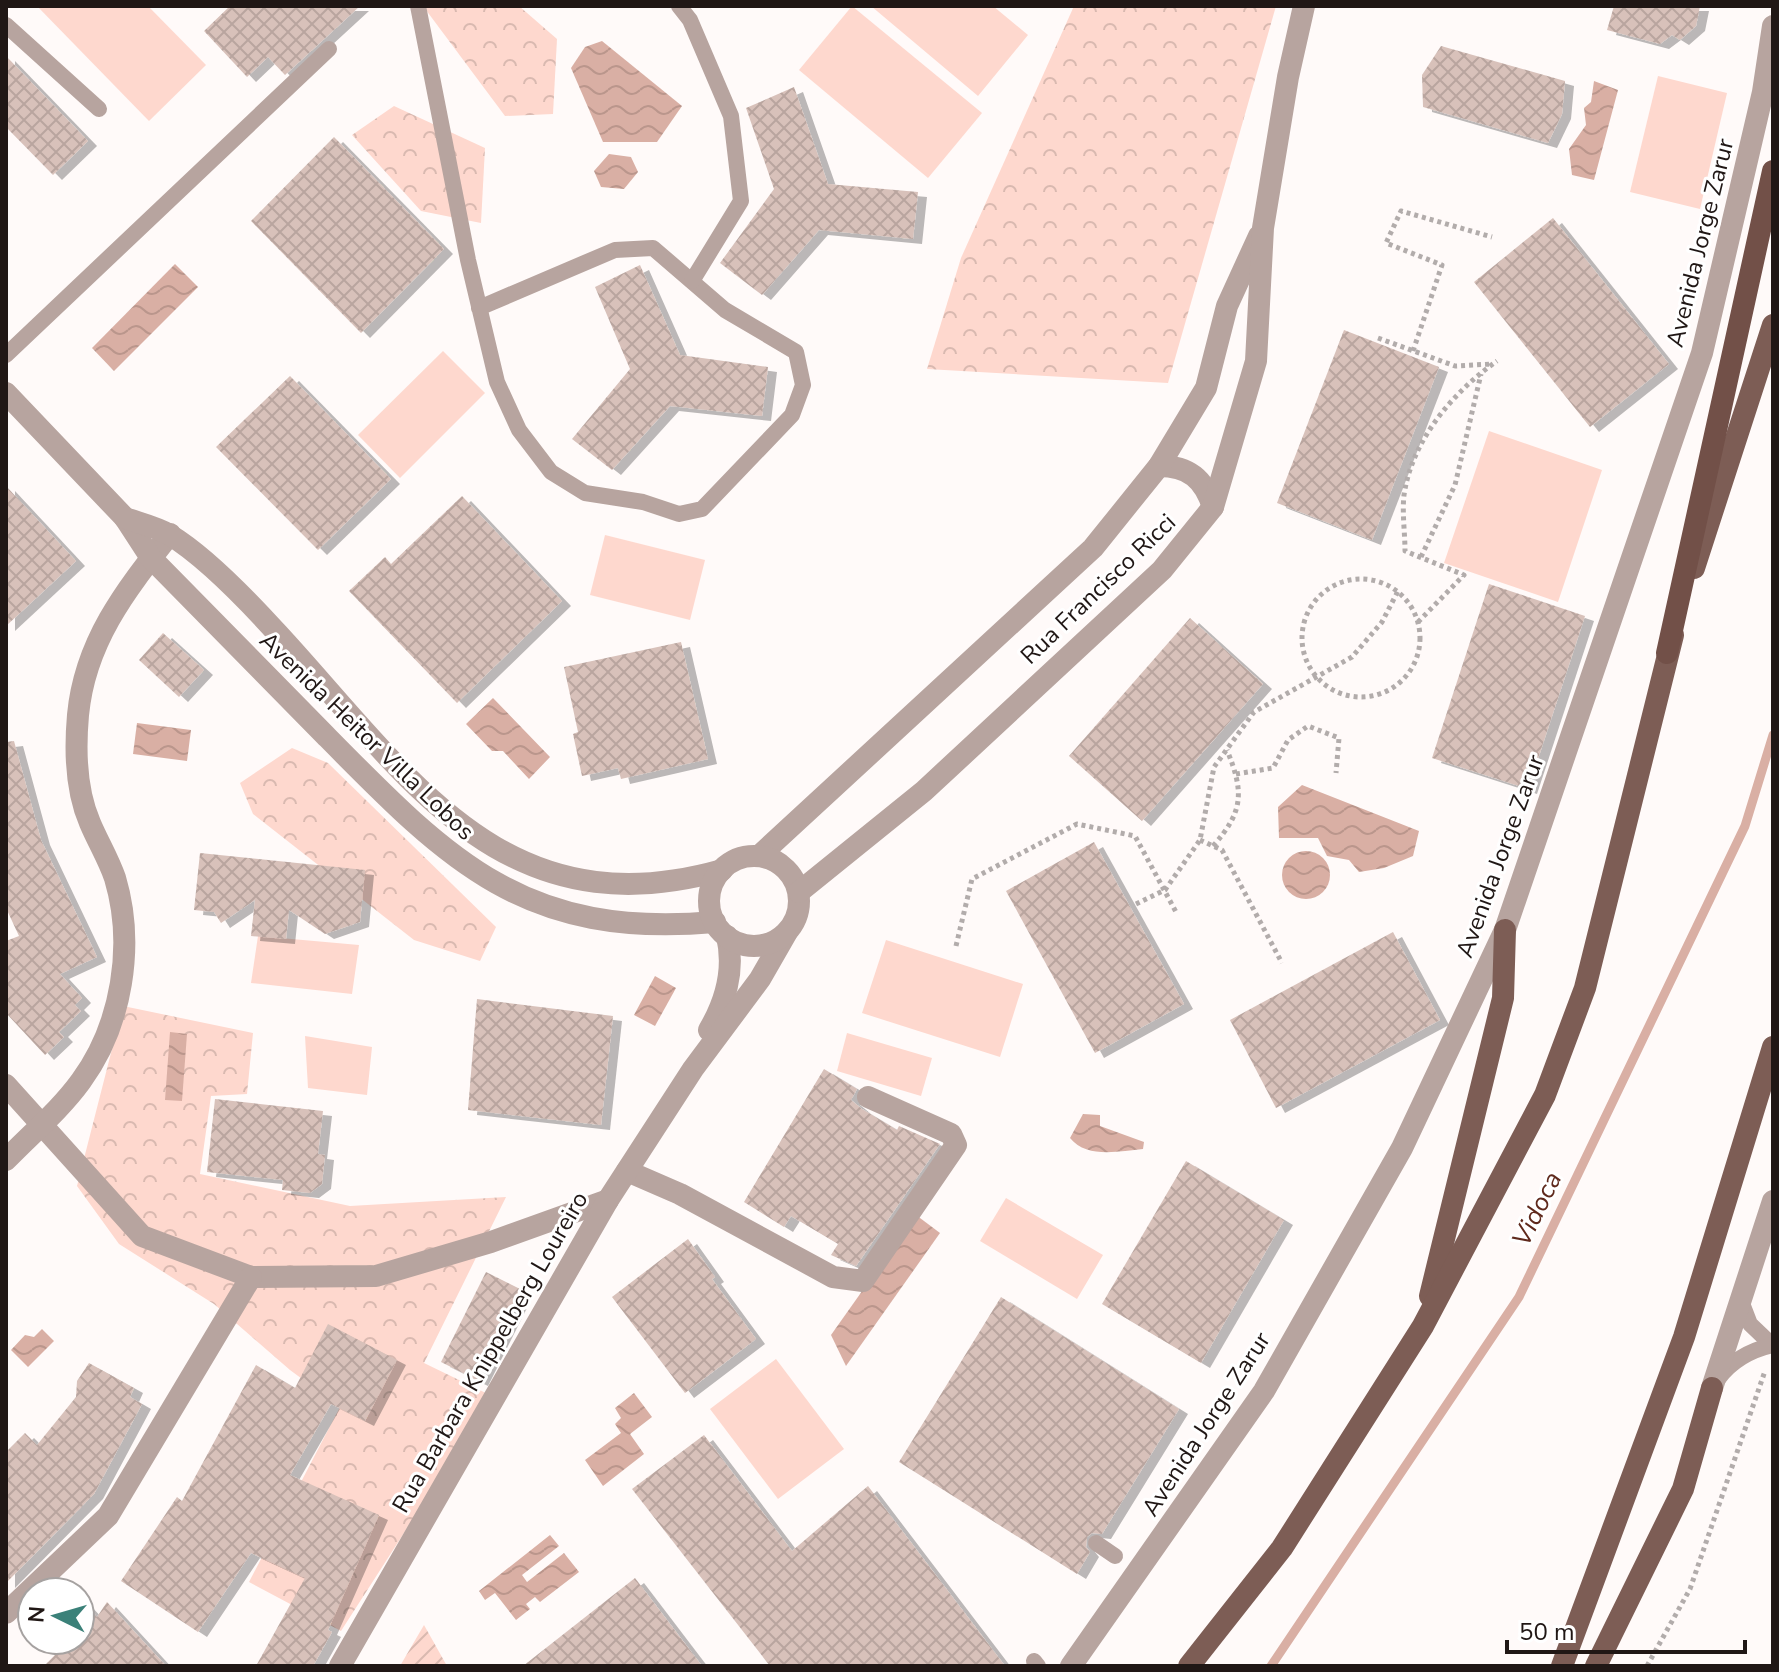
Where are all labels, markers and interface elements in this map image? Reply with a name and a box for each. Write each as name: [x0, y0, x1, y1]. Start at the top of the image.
street label: Avenida Jorge Zarur: [1659, 135, 1741, 351]
street label: Rua Francisco Ricci: [1014, 507, 1182, 671]
street label: Avenida Heitor Villa Lobos: [253, 625, 481, 847]
street label: Avenida Jorge Zarur: [1448, 750, 1552, 962]
water label: Vidoca: [1504, 1166, 1570, 1252]
street label: Rua Barbara Knippelberg Loureiro: [385, 1186, 595, 1518]
street label: Avenida Jorge Zarur: [1134, 1325, 1278, 1522]
north arrow: [16, 1576, 96, 1656]
scale bar: [1507, 1604, 1745, 1654]
text: N: [21, 1605, 53, 1624]
text: 50 m: [1519, 1616, 1575, 1648]

